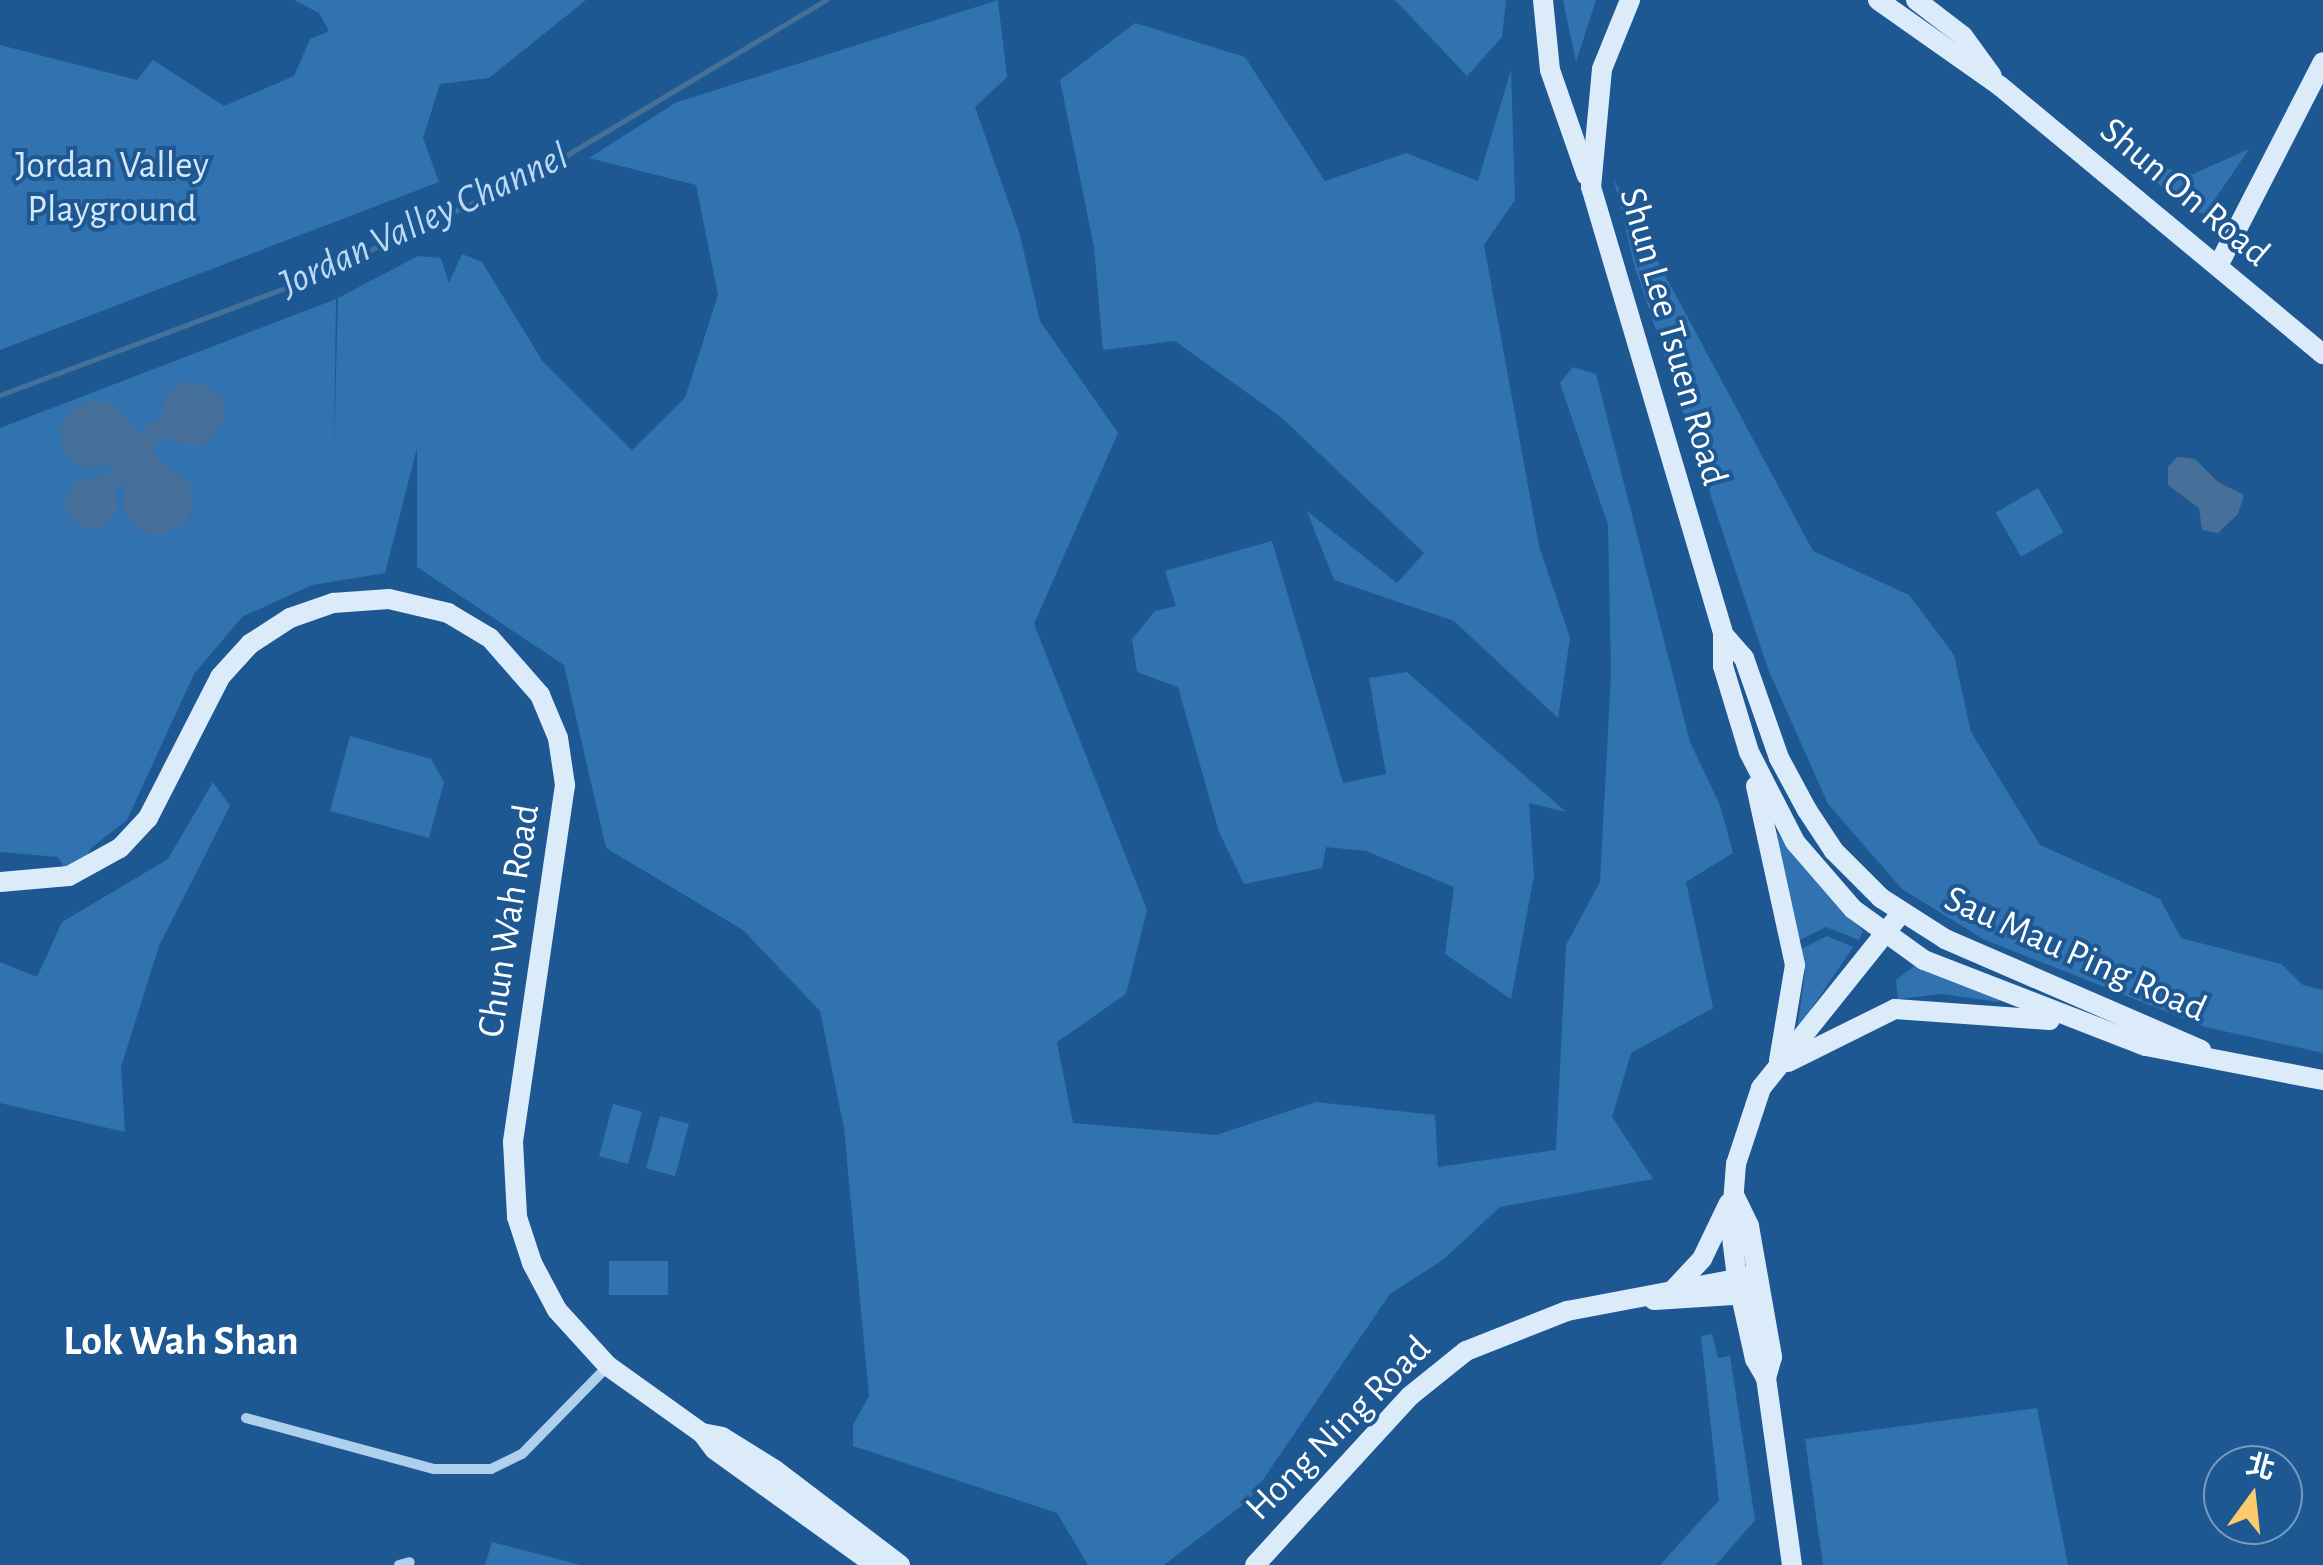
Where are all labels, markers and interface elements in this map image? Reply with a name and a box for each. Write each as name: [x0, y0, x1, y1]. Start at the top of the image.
street label: Shun On Road: [2090, 109, 2278, 277]
water label: Jordan Valley Channel: [272, 132, 576, 308]
park label: Jordan Valley Playground: [15, 144, 209, 233]
street label: Shun Lee Tsuen Road: [1608, 183, 1736, 491]
street label: Chun Wah Road: [469, 801, 551, 1041]
street label: Sau Mau Ping Road: [1937, 877, 2213, 1033]
district label: Lok Wah Shan: [63, 1316, 299, 1366]
street label: Hong Ning Road: [1237, 1327, 1441, 1531]
north arrow: [2203, 1445, 2303, 1545]
text: 北: [2243, 1451, 2277, 1485]

